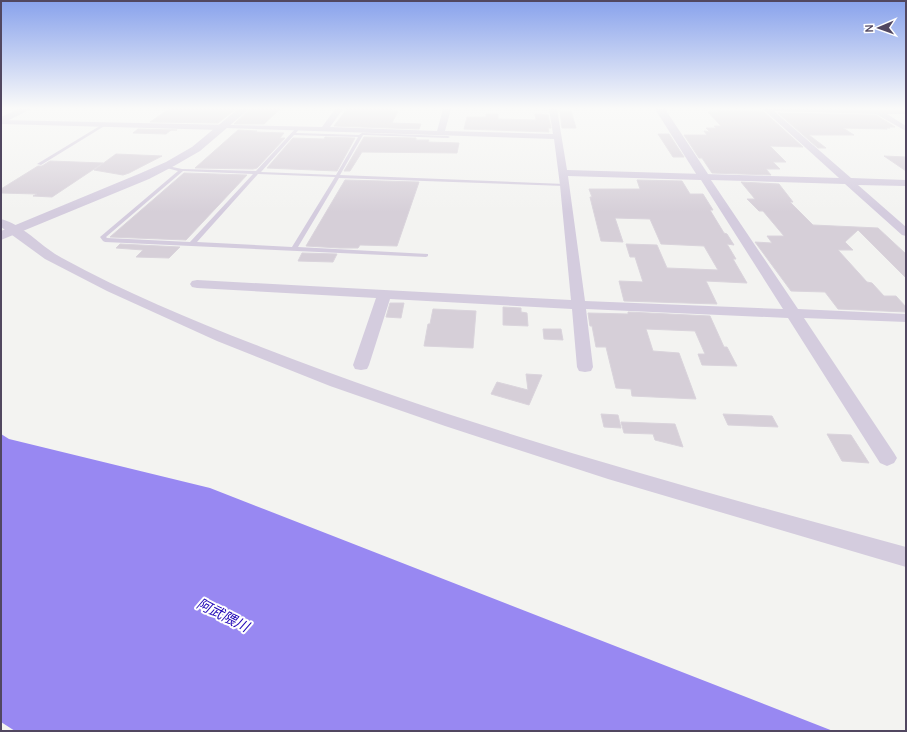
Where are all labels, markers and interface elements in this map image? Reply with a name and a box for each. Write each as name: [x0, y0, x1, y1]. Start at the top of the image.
north arrow: [859, 8, 899, 48]
text: N: [861, 24, 876, 33]
water label: 阿武隈川: [194, 593, 254, 637]

